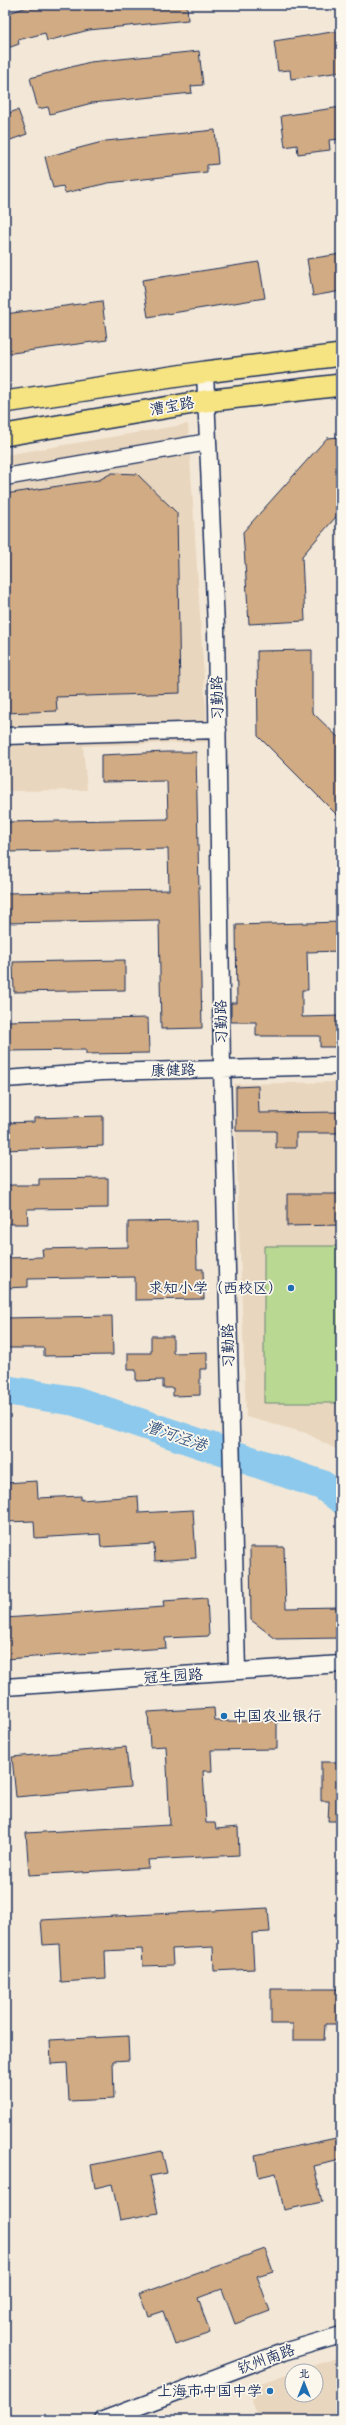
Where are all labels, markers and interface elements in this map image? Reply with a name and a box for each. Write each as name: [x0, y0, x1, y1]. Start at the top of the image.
street label: 漕宝路: [149, 395, 196, 421]
street label: 习勤路: [210, 675, 228, 721]
street label: 习勤路: [214, 999, 232, 1045]
street label: 康健路: [150, 1062, 196, 1082]
place label: 求知小学（西校区）: [148, 1280, 283, 1299]
marker: 求知小学（西校区）: [286, 1283, 296, 1293]
street label: 习勤路: [221, 1323, 239, 1369]
water label: 漕河泾港: [142, 1417, 211, 1458]
street label: 冠生园路: [143, 1667, 204, 1689]
place label: 中国农业银行: [232, 1709, 322, 1727]
marker: 中国农业银行: [219, 1711, 229, 1721]
street label: 钦州南路: [235, 2341, 298, 2380]
north arrow: [284, 2363, 324, 2403]
text: 北: [299, 2369, 310, 2381]
place label: 上海市中国中学: [157, 2383, 262, 2402]
marker: 上海市中国中学: [265, 2386, 275, 2396]

